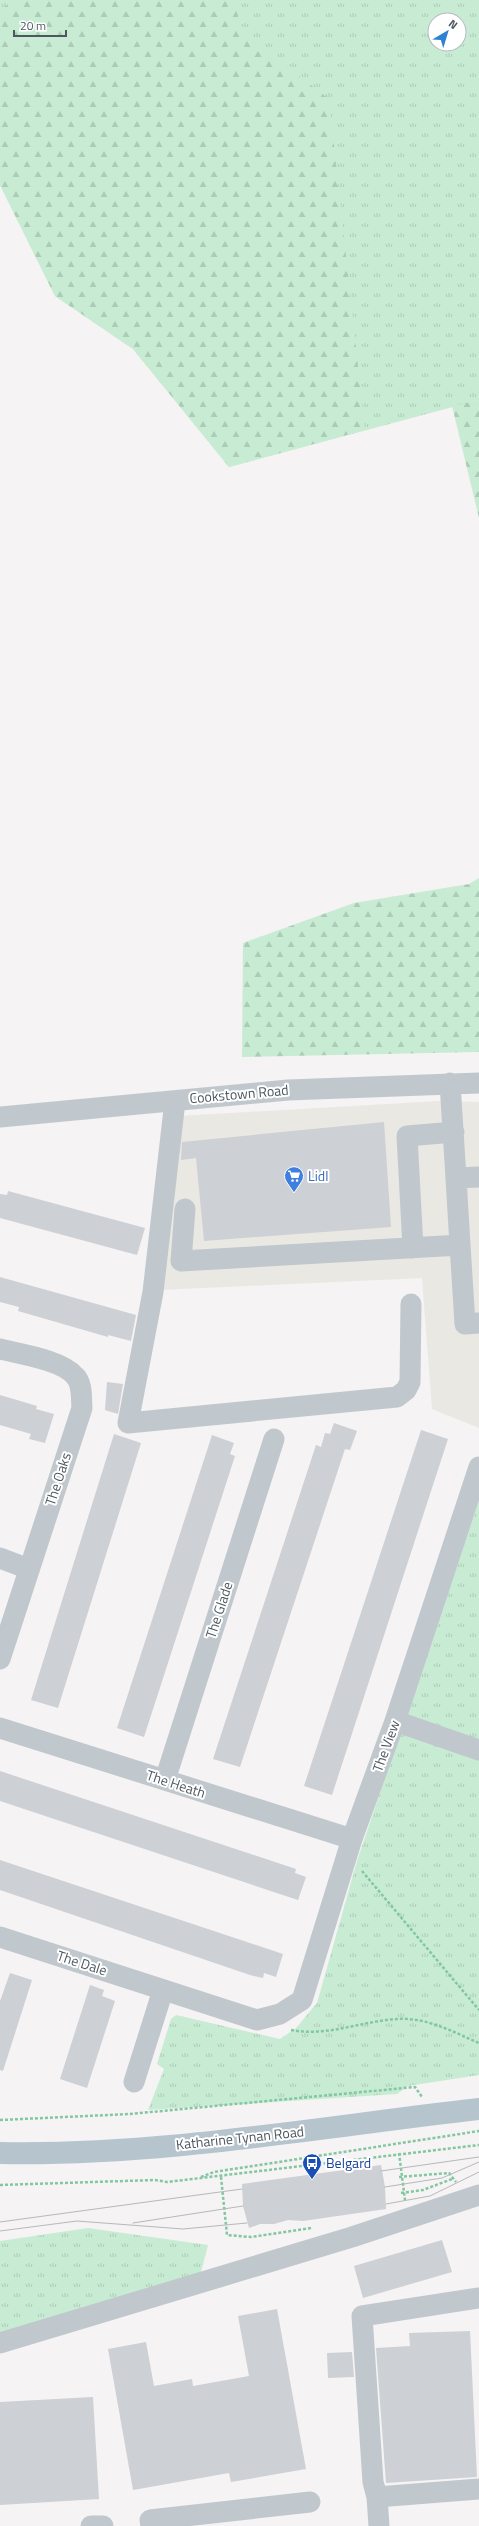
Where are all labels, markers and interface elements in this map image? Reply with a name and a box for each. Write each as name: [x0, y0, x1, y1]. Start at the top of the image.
scale bar: [14, 12, 66, 38]
north arrow: [427, 12, 467, 52]
text: N: [445, 15, 461, 33]
text: 20 m: [20, 16, 46, 35]
street label: Cookstown Road: [189, 1079, 289, 1108]
supermarket icon: Lidl: [283, 1165, 305, 1193]
place label: Lidl: [308, 1165, 328, 1186]
street label: The Oaks: [39, 1450, 76, 1508]
street label: The Glade: [200, 1579, 238, 1641]
street label: The View: [366, 1717, 405, 1775]
street label: The Heath: [144, 1764, 208, 1803]
street label: The Dale: [54, 1945, 110, 1980]
street label: Katharine Tynan Road: [175, 2120, 305, 2155]
bus stop icon: Belgard: [301, 2152, 323, 2180]
place label: Belgard: [326, 2152, 371, 2173]

